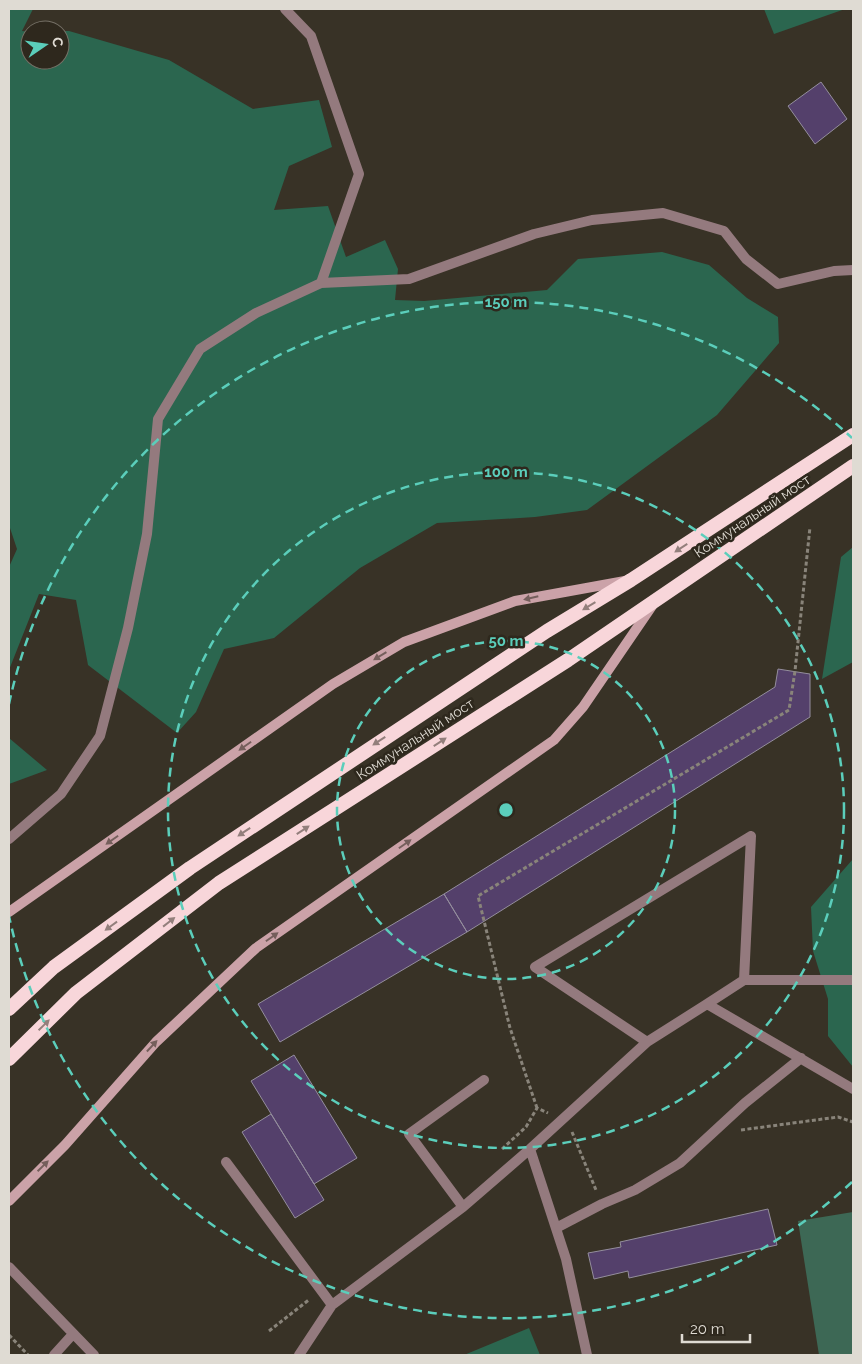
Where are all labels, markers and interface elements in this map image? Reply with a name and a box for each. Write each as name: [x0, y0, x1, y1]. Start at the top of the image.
north arrow: [20, 20, 70, 70]
text: С: [49, 36, 67, 49]
text: 150 m: [485, 293, 527, 311]
text: 100 m: [484, 463, 528, 481]
street label: Коммунальный мост: [691, 471, 813, 561]
one-way arrow: [674, 543, 687, 553]
one-way arrow: [523, 594, 538, 602]
one-way arrow: [582, 601, 595, 610]
text: 50 m: [488, 632, 524, 650]
one-way arrow: [373, 651, 386, 660]
street label: Коммунальный мост: [353, 695, 477, 783]
one-way arrow: [372, 737, 386, 746]
one-way arrow: [433, 737, 446, 747]
one-way arrow: [238, 741, 252, 751]
centre of rings: [497, 801, 515, 819]
one-way arrow: [296, 825, 310, 834]
one-way arrow: [237, 827, 251, 837]
one-way arrow: [106, 834, 119, 845]
one-way arrow: [399, 839, 412, 849]
one-way arrow: [162, 916, 175, 927]
one-way arrow: [105, 920, 118, 931]
one-way arrow: [265, 932, 279, 942]
one-way arrow: [37, 1019, 49, 1031]
one-way arrow: [147, 1040, 158, 1053]
one-way arrow: [37, 1160, 49, 1172]
scale bar: [682, 1312, 750, 1344]
text: 20 m: [690, 1320, 725, 1338]

